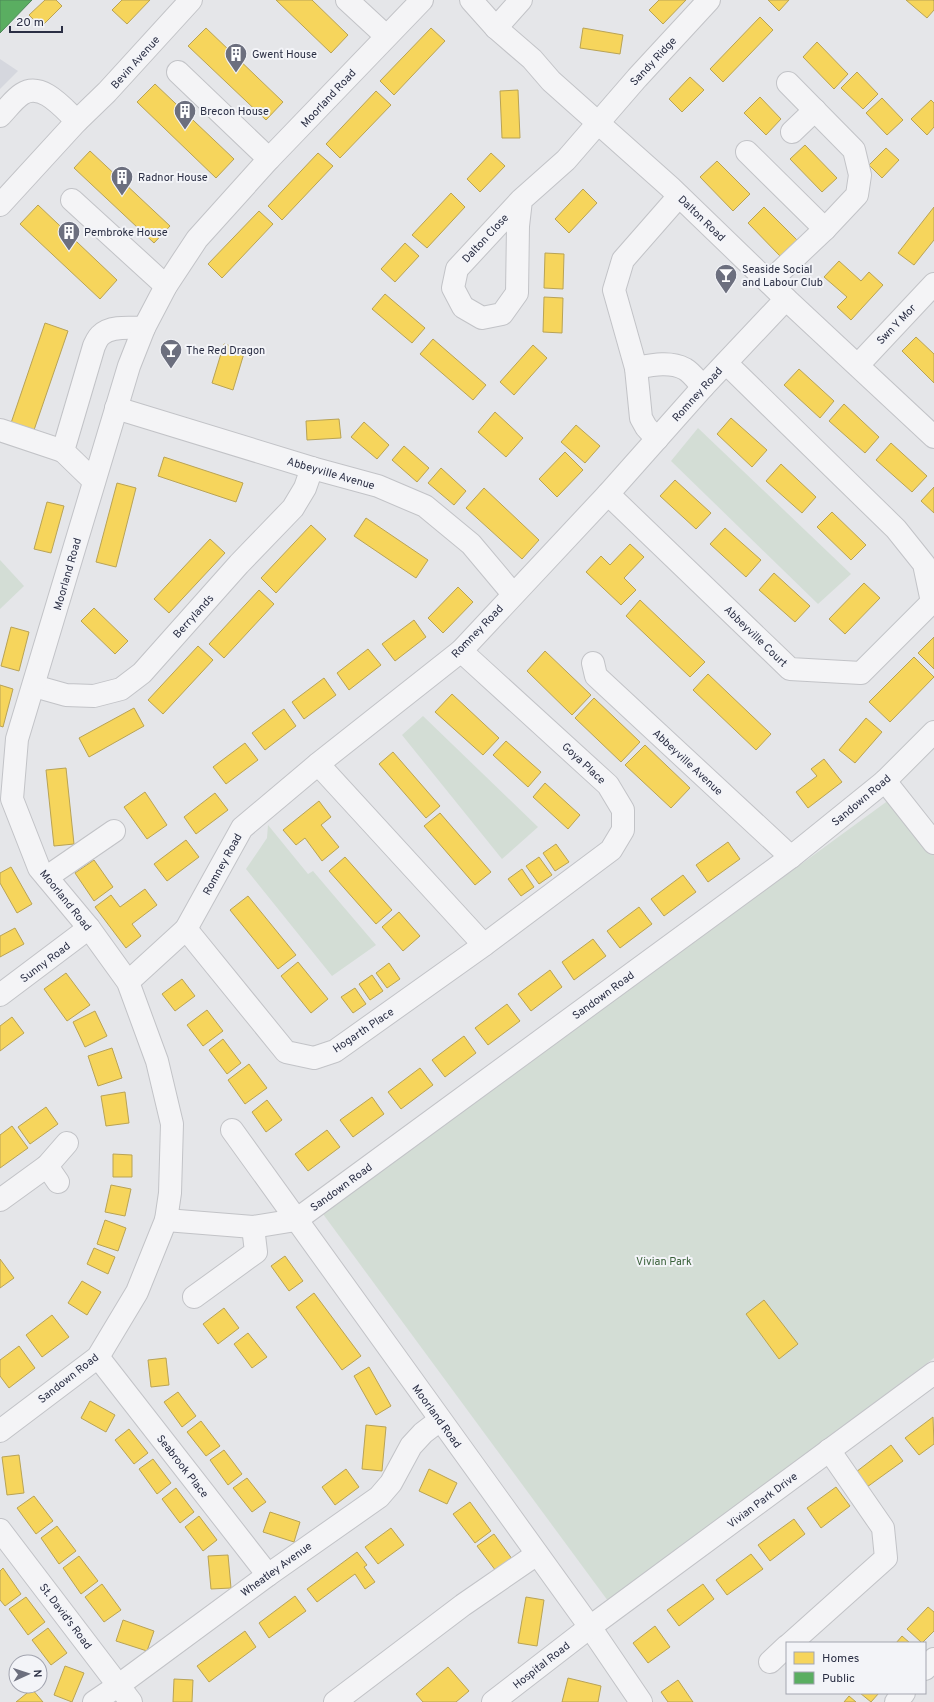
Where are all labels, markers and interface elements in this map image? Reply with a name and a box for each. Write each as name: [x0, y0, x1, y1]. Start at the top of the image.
scale bar: [10, 8, 62, 34]
text: 20 m: [16, 15, 44, 31]
street label: Bevin Avenue: [108, 33, 163, 92]
street label: Sandy Ridge: [628, 34, 680, 89]
building icon: Gwent House: [223, 41, 249, 74]
place label: Gwent House: [252, 48, 317, 62]
street label: Moorland Road: [298, 67, 359, 131]
building icon: Brecon House: [172, 98, 198, 131]
place label: Brecon House: [200, 105, 269, 119]
building icon: Radnor House: [109, 164, 135, 197]
place label: Radnor House: [138, 171, 208, 185]
street label: Dalton Road: [675, 193, 728, 245]
street label: Dalton Close: [460, 211, 512, 266]
building icon: Pembroke House: [56, 219, 82, 252]
place label: Pembroke House: [84, 226, 168, 240]
bar icon: Seaside Social and Labour Club: [713, 262, 739, 295]
place label: Seaside Social and Labour Club: [742, 263, 823, 290]
street label: Swn Y Mor: [874, 301, 920, 348]
bar icon: The Red Dragon: [158, 337, 184, 370]
place label: The Red Dragon: [186, 344, 265, 358]
street label: Romney Road: [670, 365, 726, 425]
street label: Abbeyville Avenue: [285, 455, 376, 493]
street label: Moorland Road: [51, 536, 85, 612]
street label: Berrylands: [170, 592, 217, 642]
street label: Romney Road: [449, 602, 507, 661]
street label: Abbeyville Court: [721, 603, 790, 670]
street label: Abbeyville Avenue: [649, 727, 725, 799]
street label: Goya Place: [558, 740, 608, 788]
street label: Sandown Road: [829, 772, 894, 830]
street label: Romney Road: [200, 831, 246, 898]
street label: Moorland Road: [36, 867, 94, 934]
street label: Sunny Road: [18, 939, 73, 986]
street label: Sandown Road: [570, 969, 637, 1023]
street label: Hogarth Place: [330, 1005, 397, 1056]
street label: Sandown Road: [308, 1161, 375, 1215]
park label: Vivian Park: [636, 1255, 692, 1269]
street label: Sandown Road: [35, 1351, 102, 1407]
street label: Moorland Road: [409, 1382, 464, 1451]
street label: Seabrook Place: [153, 1432, 211, 1501]
street label: Vivian Park Drive: [725, 1470, 801, 1532]
street label: Wheatley Avenue: [238, 1539, 315, 1600]
street label: St. David's Road: [36, 1581, 94, 1652]
street label: Hospital Road: [510, 1639, 573, 1692]
legend: [786, 1642, 926, 1694]
text: Homes: [822, 1651, 859, 1667]
north arrow: [8, 1654, 48, 1694]
text: N: [30, 1669, 44, 1678]
text: Public: [822, 1671, 855, 1687]

